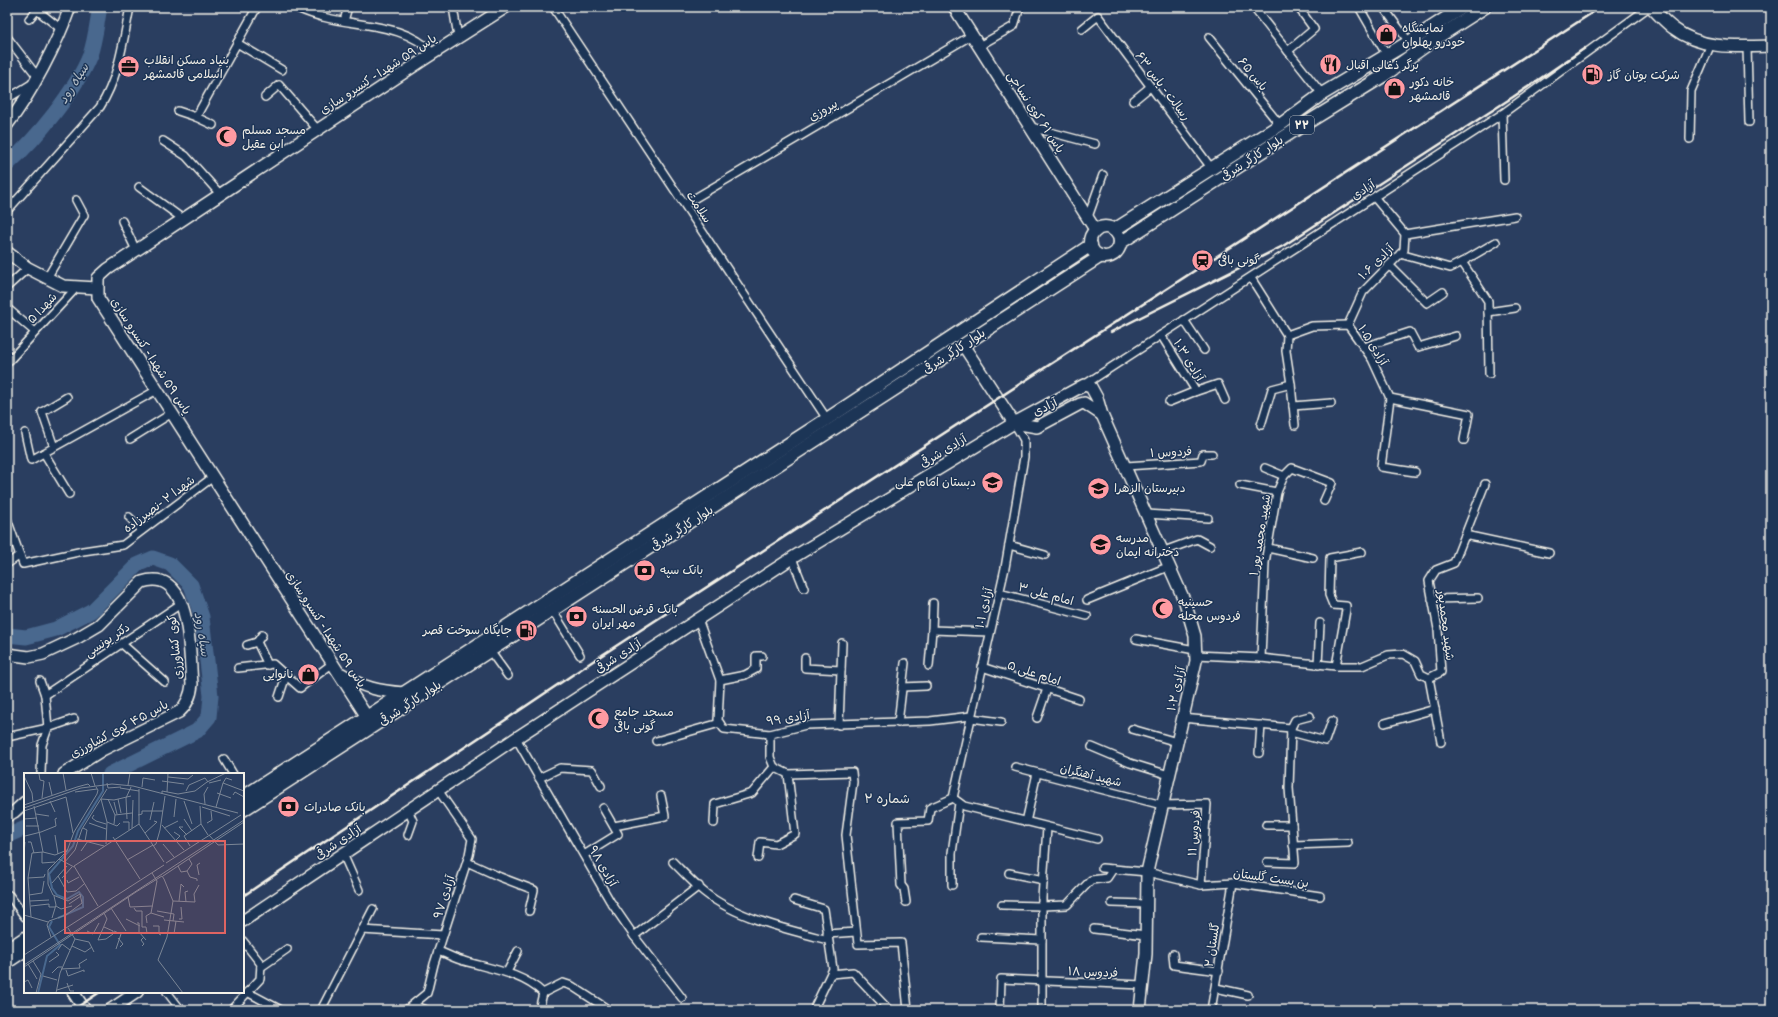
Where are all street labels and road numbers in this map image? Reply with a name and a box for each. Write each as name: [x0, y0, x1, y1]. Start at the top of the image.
street label: یاس ۵۹ شهدا - کنسرو سازی: [317, 31, 440, 118]
street label: رسالت - یاس ۶۳: [1132, 49, 1193, 124]
street label: یاس ۶۵: [1234, 54, 1271, 94]
street label: یاس ۶۱ کوی نساجی: [1004, 69, 1068, 156]
street label: پیروزی: [806, 96, 841, 125]
road number: ۲۲: [1290, 116, 1314, 134]
street label: بلوار کارگر شرقی: [1218, 133, 1286, 184]
street label: آزادی: [1349, 177, 1379, 204]
street label: سلامت: [683, 189, 715, 226]
street label: آزادی ۱۰۶: [1355, 241, 1398, 283]
street label: شهدا ۵: [24, 290, 60, 327]
street label: یاس ۵۹ شهدا - کنسرو سازی: [107, 295, 194, 418]
street label: آزادی ۱۰۵: [1354, 322, 1391, 369]
street label: بلوار کارگر شرقی: [920, 326, 988, 377]
street label: آزادی ۱۰۳: [1170, 336, 1208, 385]
street label: آزادی: [1031, 395, 1061, 420]
street label: آزادی شرقی: [917, 431, 970, 471]
street label: فردوس ۱: [1150, 444, 1192, 461]
street label: شهدا ۲ -نصیرزاده: [120, 473, 198, 536]
street label: شهید محمد پور ۱: [1247, 493, 1274, 577]
street label: بلوار کارگر شرقی: [648, 503, 716, 554]
street label: یاس ۵۹ شهدا - کنسرو سازی: [282, 568, 369, 691]
street label: امام علی ۳: [1016, 580, 1075, 610]
street label: آزادی ۱۰۱: [973, 585, 997, 630]
street label: شهید محمدپور: [1434, 588, 1457, 662]
street label: کوی کشاورزی: [165, 614, 186, 680]
street label: دکتر یونسی: [82, 620, 133, 661]
street label: آزادی شرقی: [592, 635, 645, 677]
street label: امام علی ۵: [1005, 658, 1063, 690]
street label: آزادی ۱۰۲: [1164, 664, 1189, 713]
street label: بلوار کارگر شرقی: [376, 678, 444, 729]
street label: یاس ۴۵ کوی کشاورزی: [68, 697, 171, 762]
street label: آزادی ٩٩: [765, 708, 812, 729]
street label: شهید آهنگران: [1059, 761, 1123, 790]
street label: فردوس ۱۱: [1185, 809, 1204, 857]
street label: آزادی شرقی: [312, 821, 365, 863]
street label: آزادی ۹۸: [585, 843, 621, 890]
street label: بن بست گلستان: [1232, 866, 1310, 891]
street label: آزادی ۹۷: [430, 873, 459, 921]
street label: گلستان ۲: [1202, 922, 1223, 968]
street label: فردوس ۱۸: [1068, 964, 1118, 981]

